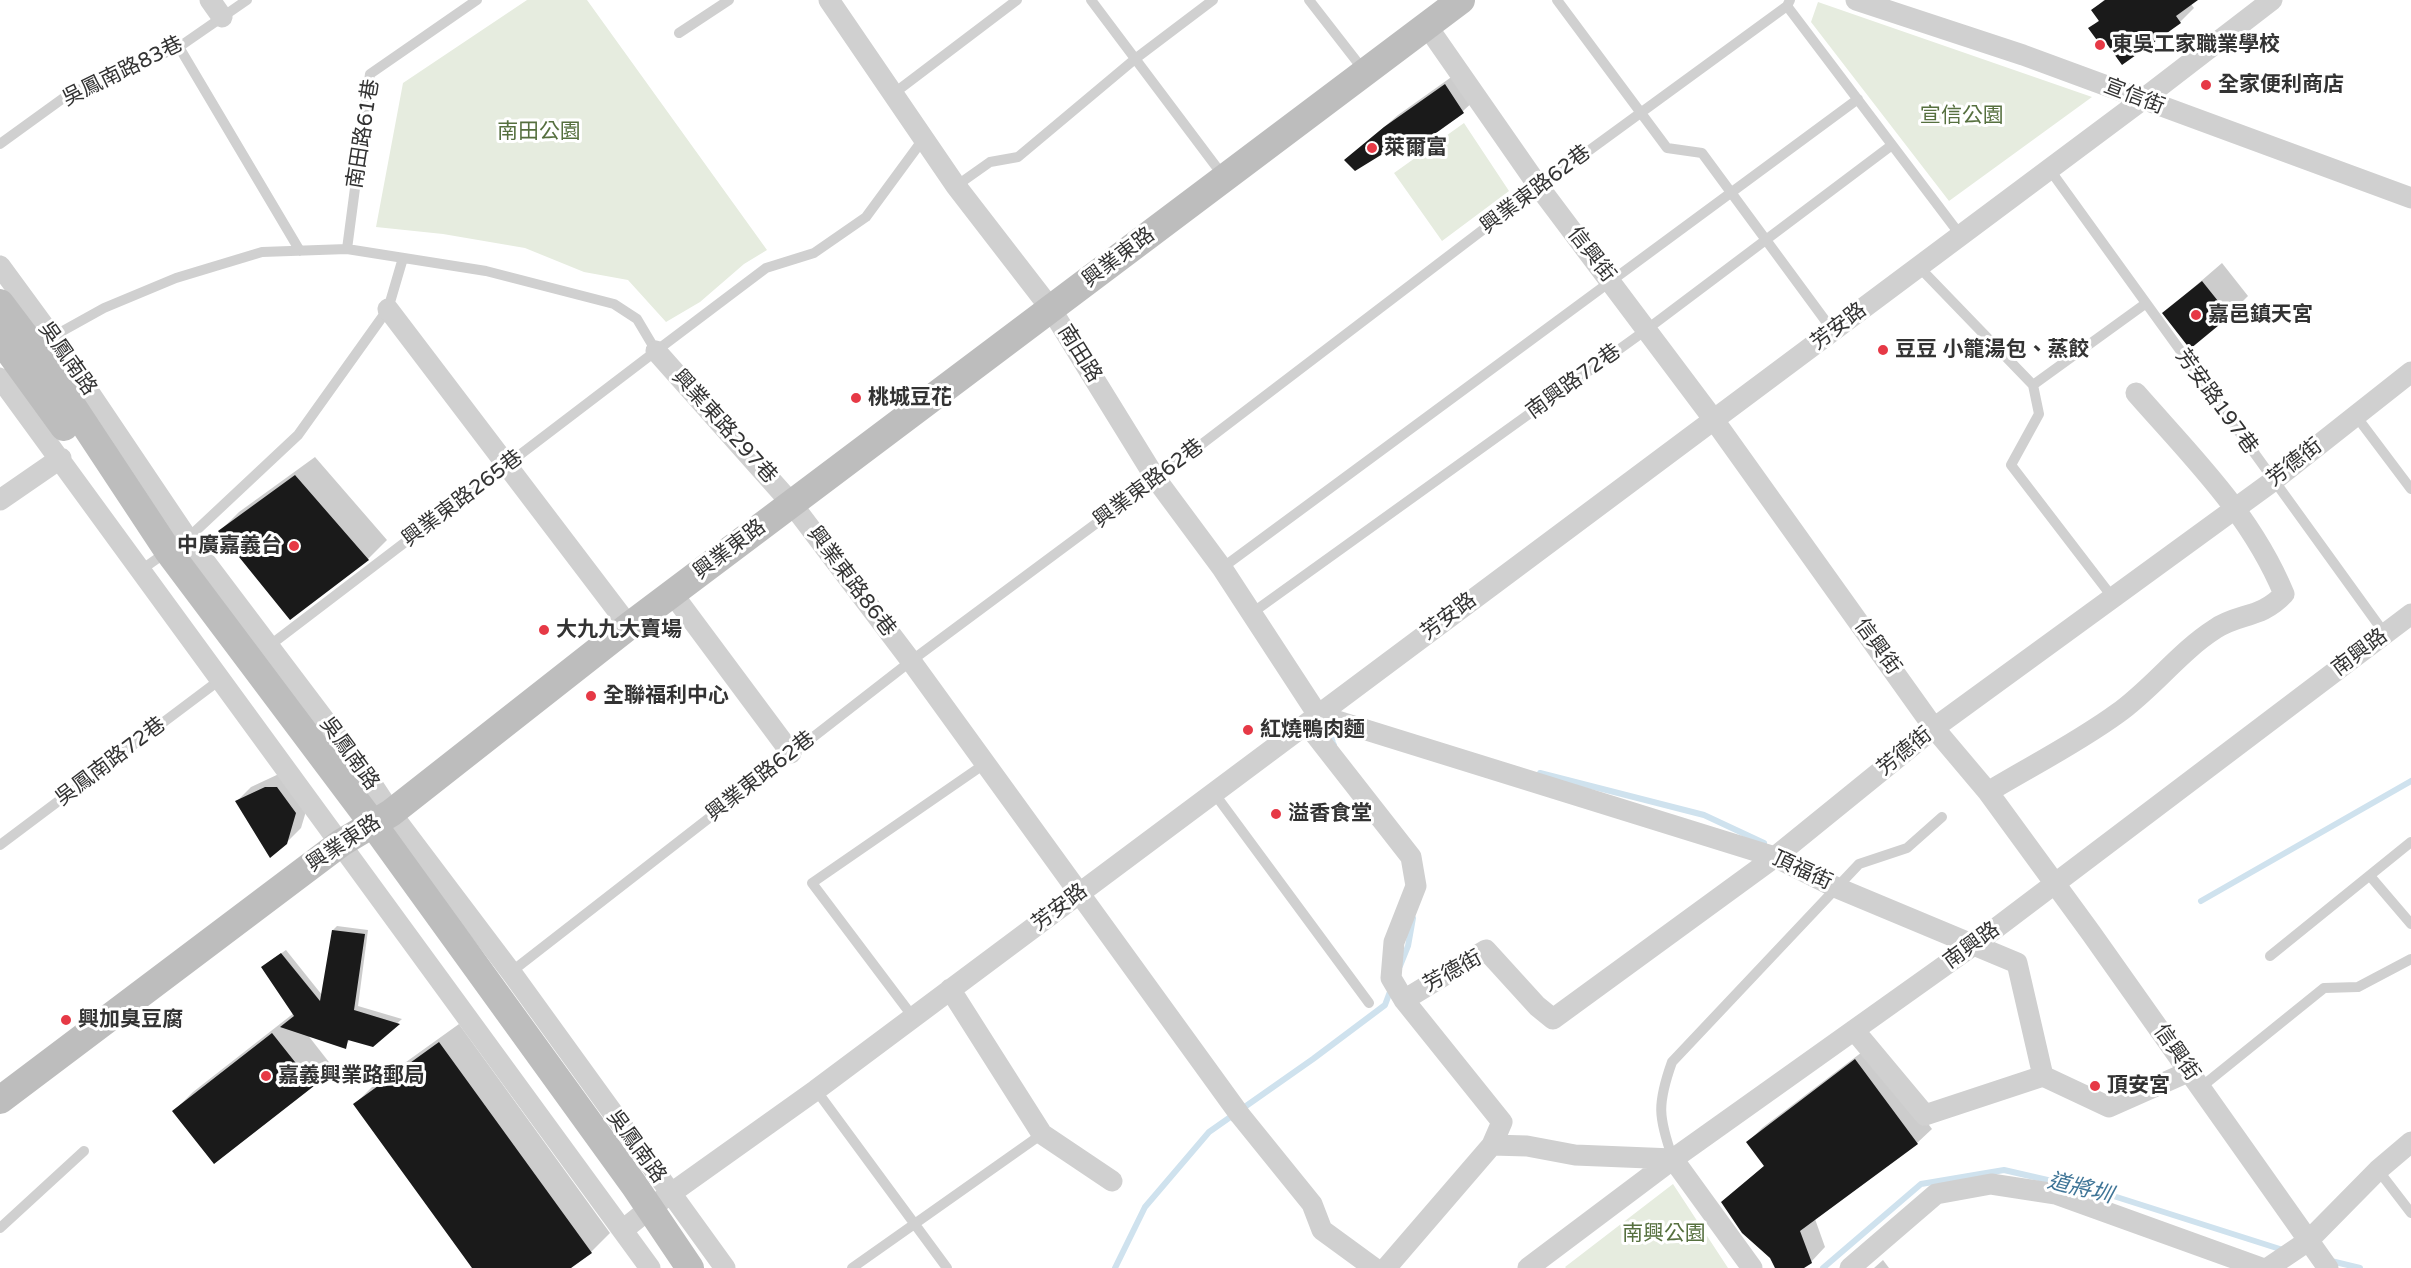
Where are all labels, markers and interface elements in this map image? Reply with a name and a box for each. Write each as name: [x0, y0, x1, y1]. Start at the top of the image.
street label: 吳鳳南路83巷: [58, 32, 188, 112]
place label: 東吳工家職業學校: [2112, 32, 2280, 58]
marker: 東吳工家職業學校: [2093, 38, 2107, 52]
place label: 全家便利商店: [2218, 72, 2344, 98]
street label: 宣信街: [2100, 74, 2168, 120]
street label: 南田路61巷: [343, 78, 385, 190]
marker: 全家便利商店: [2199, 78, 2213, 92]
park label: 宣信公園: [1920, 103, 2004, 129]
park label: 南田公園: [497, 119, 581, 145]
place label: 萊爾富: [1384, 135, 1447, 161]
street label: 興業東路62巷: [1476, 140, 1596, 240]
marker: 萊爾富: [1365, 141, 1379, 155]
street label: 信興街: [1562, 222, 1620, 288]
street label: 興業東路: [1078, 223, 1160, 293]
street label: 芳安路: [1806, 298, 1872, 356]
place label: 嘉邑鎮天宮: [2208, 302, 2313, 328]
marker: 嘉邑鎮天宮: [2189, 308, 2203, 322]
street label: 吳鳳南路: [33, 317, 101, 401]
street label: 南田路: [1052, 321, 1106, 387]
place label: 豆豆 小籠湯包、蒸餃: [1895, 337, 2089, 363]
street label: 南興路72巷: [1522, 339, 1626, 425]
marker: 豆豆 小籠湯包、蒸餃: [1876, 343, 1890, 357]
street label: 芳安路197巷: [2169, 345, 2263, 459]
street label: 興業東路297巷: [666, 365, 782, 489]
place label: 桃城豆花: [868, 385, 952, 411]
marker: 桃城豆花: [849, 391, 863, 405]
street label: 興業東路62巷: [1089, 434, 1209, 534]
street label: 芳德街: [2262, 434, 2328, 492]
street label: 興業東路265巷: [398, 445, 528, 553]
street label: 興業東路: [689, 515, 771, 585]
street label: 興業東路86巷: [801, 522, 901, 642]
place label: 中廣嘉義台: [177, 533, 282, 559]
marker: 中廣嘉義台: [287, 539, 301, 553]
street label: 芳安路: [1416, 588, 1482, 646]
street label: 信興街: [1848, 614, 1906, 680]
place label: 大九九大賣場: [556, 617, 682, 643]
marker: 大九九大賣場: [537, 623, 551, 637]
street label: 南興路: [2327, 624, 2393, 682]
place label: 全聯福利中心: [603, 683, 729, 709]
marker: 全聯福利中心: [584, 689, 598, 703]
street label: 吳鳳南路72巷: [51, 712, 171, 812]
street label: 吳鳳南路: [314, 713, 384, 795]
place label: 紅燒鴨肉麵: [1260, 717, 1365, 743]
street label: 芳德街: [1873, 722, 1937, 782]
marker: 紅燒鴨肉麵: [1241, 723, 1255, 737]
street label: 興業東路62巷: [701, 727, 821, 827]
place label: 溢香食堂: [1288, 801, 1372, 827]
marker: 溢香食堂: [1269, 807, 1283, 821]
street label: 興業東路: [302, 810, 386, 878]
street label: 頂福街: [1768, 846, 1836, 896]
street label: 芳安路: [1027, 879, 1093, 937]
street label: 南興路: [1939, 917, 2005, 975]
street label: 芳德街: [1419, 946, 1487, 998]
place label: 興加臭豆腐: [78, 1007, 183, 1033]
marker: 興加臭豆腐: [59, 1013, 73, 1027]
street label: 信興街: [2148, 1020, 2204, 1086]
place label: 嘉義興業路郵局: [278, 1063, 425, 1089]
marker: 嘉義興業路郵局: [259, 1069, 273, 1083]
place label: 頂安宮: [2107, 1073, 2170, 1099]
marker: 頂安宮: [2088, 1079, 2102, 1093]
street label: 吳鳳南路: [601, 1106, 671, 1188]
water label: 道將圳: [2045, 1168, 2115, 1210]
park label: 南興公園: [1622, 1221, 1706, 1247]

